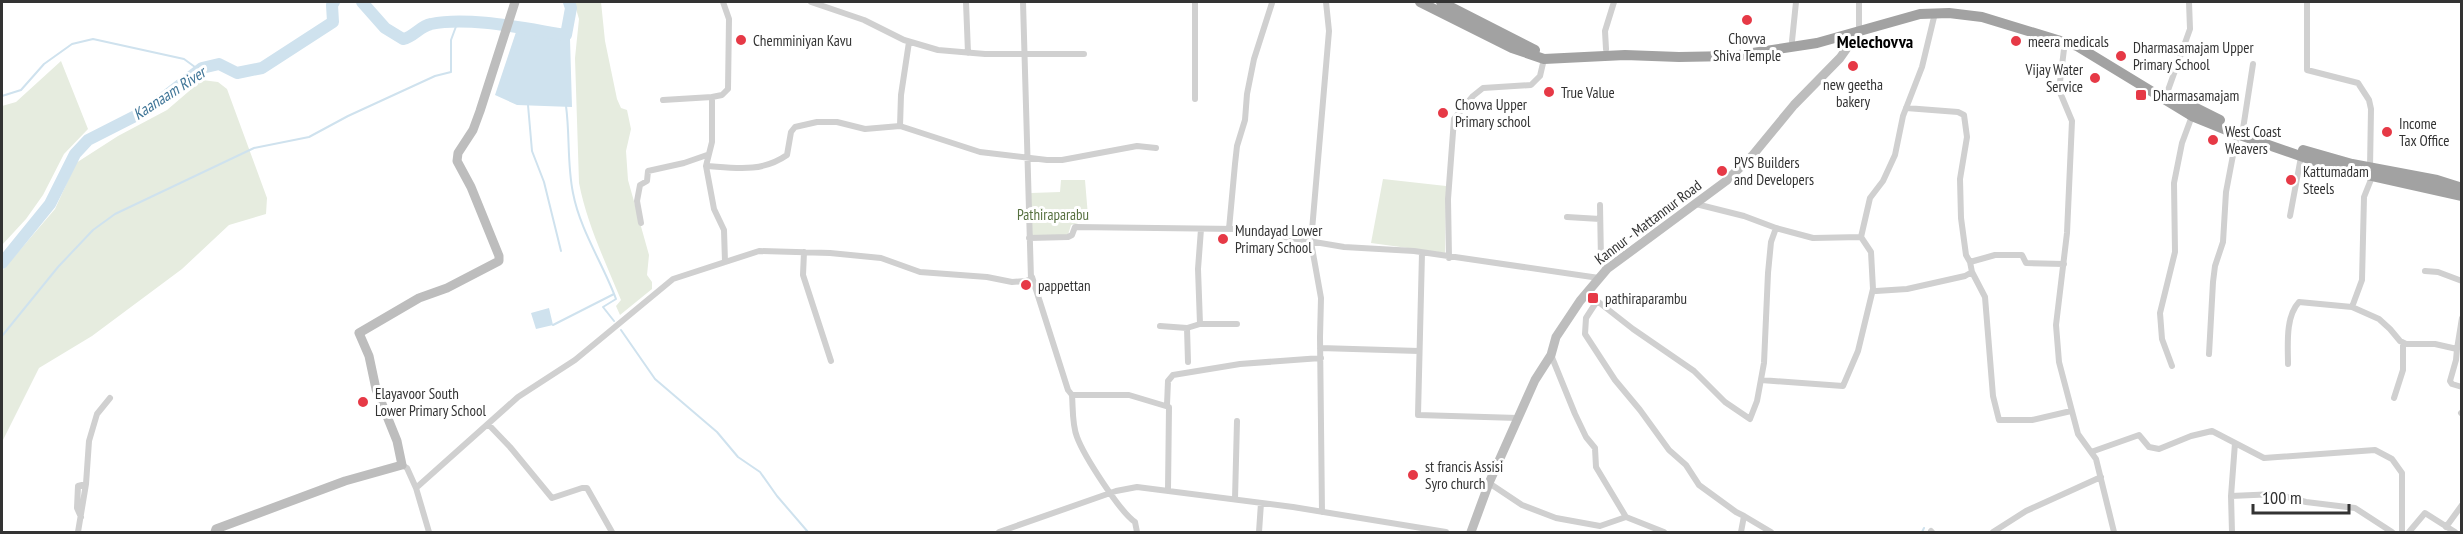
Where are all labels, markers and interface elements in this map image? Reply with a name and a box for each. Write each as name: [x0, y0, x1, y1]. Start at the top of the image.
marker: Chovva Shiva Temple: [1740, 13, 1754, 27]
place label: Chovva Shiva Temple: [1713, 29, 1781, 65]
district label: Melechovva: [1837, 30, 1913, 53]
place label: Chemminiyan Kavu: [753, 31, 852, 50]
place label: meera medicals: [2028, 32, 2109, 51]
marker: Chemminiyan Kavu: [734, 33, 748, 47]
marker: meera medicals: [2009, 34, 2023, 48]
place label: Dharmasamajam Upper Primary School: [2133, 38, 2254, 74]
marker: Dharmasamajam Upper Primary School: [2114, 49, 2128, 63]
marker: new geetha bakery: [1846, 59, 1860, 73]
place label: Vijay Water Service: [2025, 60, 2084, 96]
water label: Kaanaam River: [129, 61, 211, 124]
marker: Vijay Water Service: [2088, 71, 2102, 85]
place label: new geetha bakery: [1823, 75, 1883, 111]
place label: True Value: [1561, 83, 1615, 102]
marker: True Value: [1542, 85, 1556, 99]
place label: Dharmasamajam: [2153, 86, 2239, 105]
marker: Dharmasamajam: [2134, 88, 2148, 102]
place label: Chovva Upper Primary school: [1455, 95, 1531, 131]
marker: Chovva Upper Primary school: [1436, 106, 1450, 120]
place label: Income Tax Office: [2399, 114, 2449, 150]
place label: West Coast Weavers: [2225, 122, 2281, 158]
marker: Income Tax Office: [2380, 125, 2394, 139]
marker: West Coast Weavers: [2206, 133, 2220, 147]
place label: PVS Builders and Developers: [1734, 153, 1814, 189]
place label: Kattumadam Steels: [2303, 162, 2369, 198]
marker: PVS Builders and Developers: [1715, 164, 1729, 178]
marker: Kattumadam Steels: [2284, 173, 2298, 187]
street label: Kannur - Mattannur Road: [1591, 176, 1705, 268]
park label: Pathiraparabu: [1017, 205, 1089, 224]
place label: Mundayad Lower Primary School: [1235, 221, 1323, 257]
marker: Mundayad Lower Primary School: [1216, 232, 1230, 246]
place label: pappettan: [1038, 276, 1091, 295]
marker: pappettan: [1019, 278, 1033, 292]
place label: pathiraparambu: [1605, 289, 1687, 308]
marker: pathiraparambu: [1586, 291, 1600, 305]
place label: Elayavoor South Lower Primary School: [375, 384, 486, 420]
marker: Elayavoor South Lower Primary School: [356, 395, 370, 409]
place label: st francis Assisi Syro church: [1425, 457, 1503, 493]
marker: st francis Assisi Syro church: [1406, 468, 1420, 482]
scale bar: [2253, 477, 2349, 515]
text: 100 m: [2262, 486, 2302, 509]

